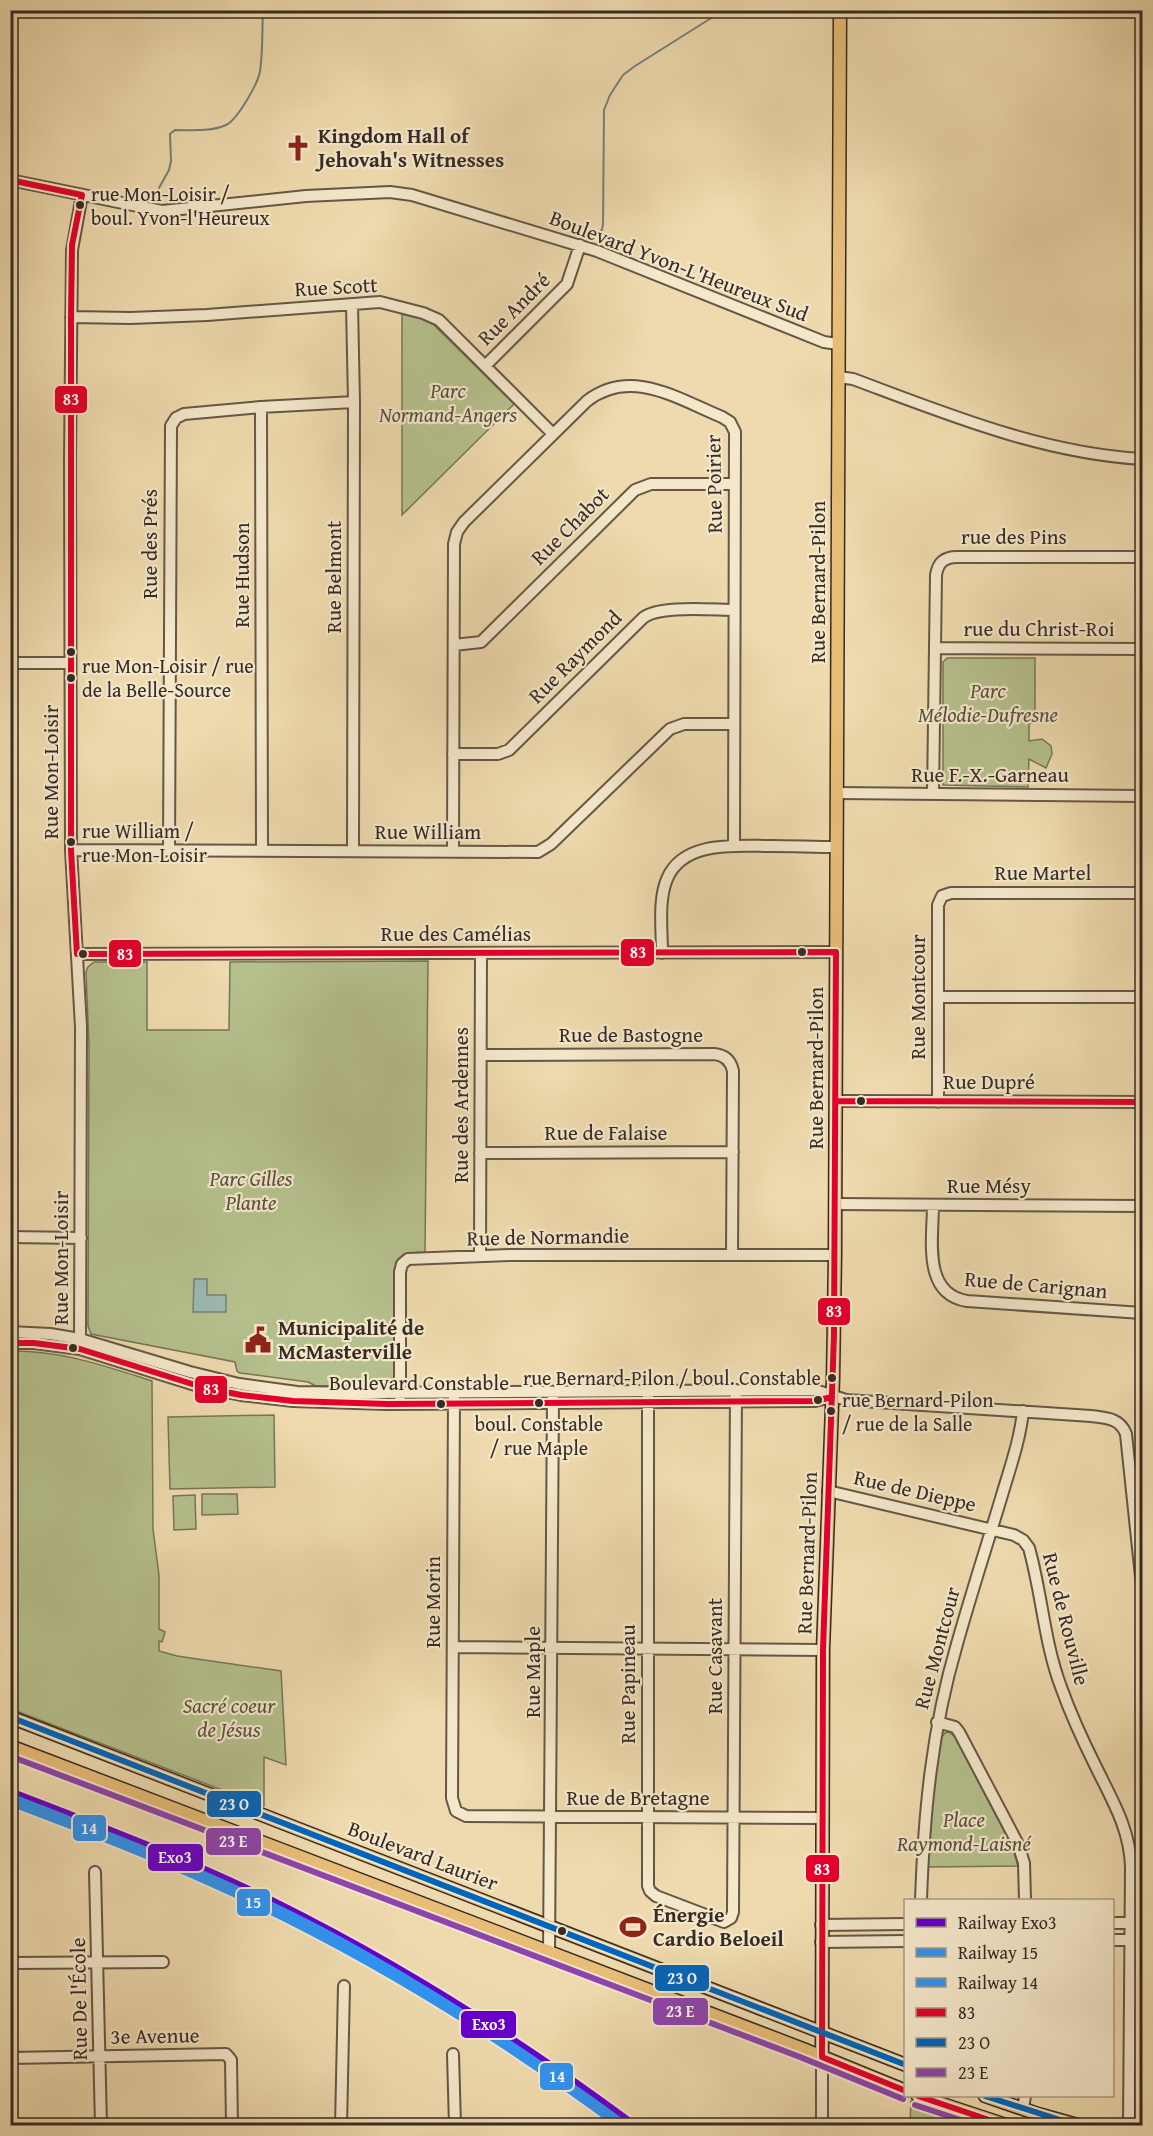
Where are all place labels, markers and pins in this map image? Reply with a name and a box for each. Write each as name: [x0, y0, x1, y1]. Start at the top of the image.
place label: Kingdom Hall of Jehovah's Witnesses: [315, 120, 504, 175]
church icon: Kingdom Hall of Jehovah's Witnesses: [283, 133, 313, 163]
place label: rue Mon-Loisir / boul. Yvon-l'Heureux: [91, 179, 271, 232]
marker: rue Mon-Loisir / boul. Yvon-l'Heureux: [74, 199, 86, 211]
unlabelled marker: [65, 646, 77, 658]
place label: rue Mon-Loisir / rue de la Belle-Source: [82, 651, 254, 704]
marker: rue Mon-Loisir / rue de la Belle-Source: [65, 672, 77, 684]
place label: rue William / rue Mon-Loisir: [82, 816, 207, 869]
marker: rue William / rue Mon-Loisir: [65, 836, 77, 848]
unlabelled marker: [796, 946, 808, 958]
unlabelled marker: [77, 948, 89, 960]
unlabelled marker: [855, 1095, 867, 1107]
place label: Municipalité de McMasterville: [278, 1312, 424, 1367]
public building icon: Municipalité de McMasterville: [243, 1325, 273, 1355]
unlabelled marker: [67, 1342, 79, 1354]
place label: rue Bernard-Pilon / boul. Constable: [523, 1363, 821, 1392]
marker: rue Bernard-Pilon / boul. Constable: [826, 1372, 838, 1384]
place label: rue Bernard-Pilon / rue de la Salle: [842, 1385, 994, 1438]
unlabelled marker: [812, 1394, 824, 1406]
marker: boul. Constable / rue Maple: [533, 1397, 545, 1409]
unlabelled marker: [435, 1398, 447, 1410]
marker: rue Bernard-Pilon / rue de la Salle: [825, 1405, 837, 1417]
place label: boul. Constable / rue Maple: [475, 1409, 603, 1462]
place label: Énergie Cardio Beloeil: [653, 1899, 784, 1954]
sports icon: Énergie Cardio Beloeil: [618, 1912, 648, 1942]
unlabelled marker: [556, 1925, 568, 1937]

